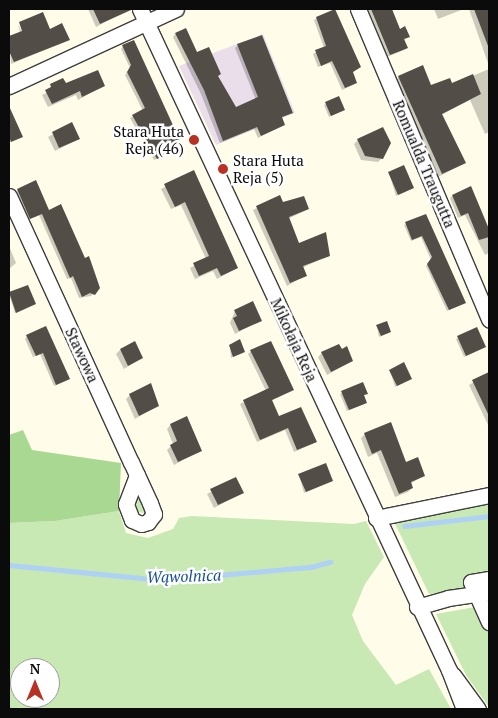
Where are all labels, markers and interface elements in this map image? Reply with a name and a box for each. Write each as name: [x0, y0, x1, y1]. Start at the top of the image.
street label: Romualda Traugutta: [389, 98, 459, 230]
place label: Stara Huta Reja (46): [113, 122, 184, 157]
marker: Stara Huta Reja (46): [188, 134, 200, 146]
place label: Stara Huta Reja (5): [233, 151, 304, 186]
marker: Stara Huta Reja (5): [217, 163, 229, 175]
street label: Mikołaja Reja: [267, 295, 321, 385]
street label: Stawowa: [61, 325, 103, 385]
water label: Wąwolnica: [146, 565, 222, 587]
north arrow: [10, 658, 60, 708]
text: N: [30, 659, 40, 678]

